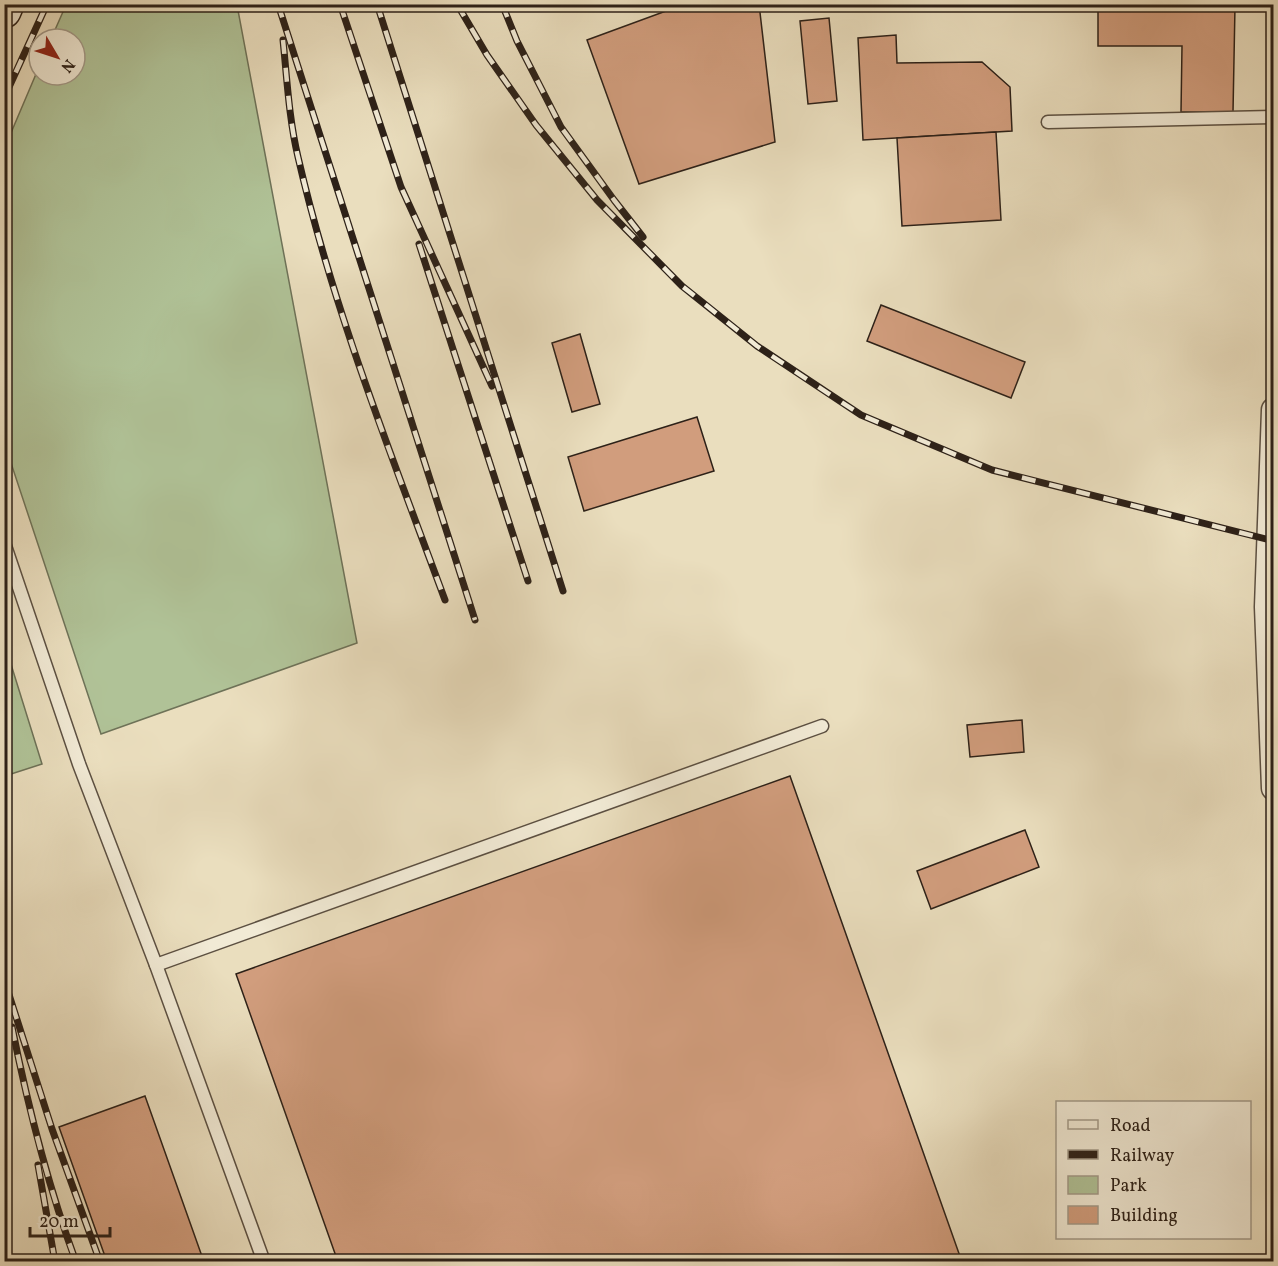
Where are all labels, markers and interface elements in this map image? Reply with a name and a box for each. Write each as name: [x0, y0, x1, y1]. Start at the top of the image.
north arrow: [27, 27, 87, 87]
text: N: [55, 54, 79, 77]
legend: [1056, 1101, 1251, 1239]
text: Road: [1110, 1114, 1151, 1139]
text: Railway: [1110, 1144, 1174, 1169]
text: Park: [1110, 1174, 1147, 1199]
scale bar: [30, 1200, 110, 1238]
text: Building: [1110, 1204, 1178, 1229]
text: 20 m: [39, 1210, 79, 1235]

